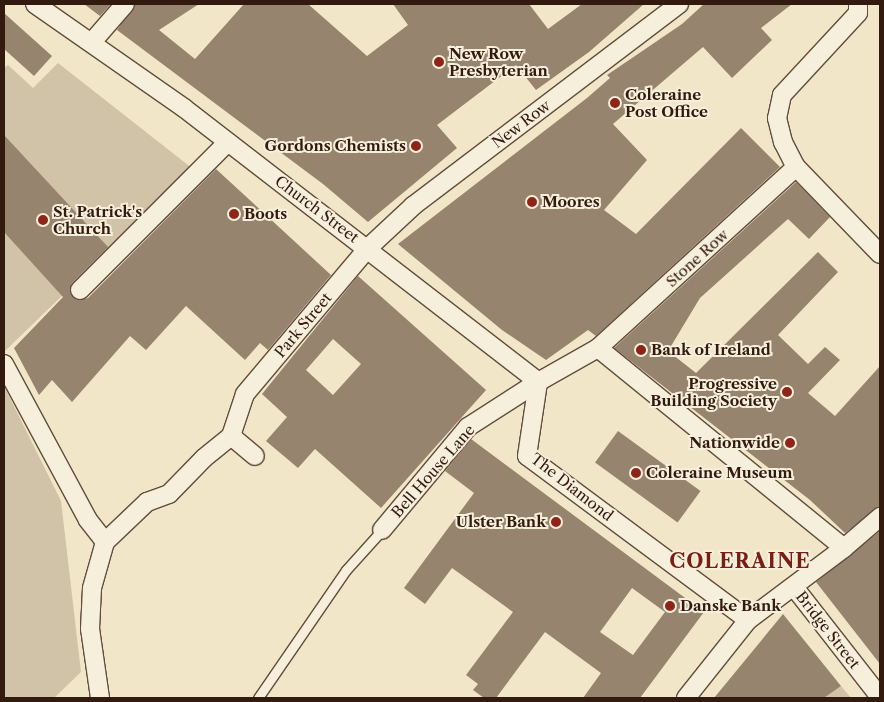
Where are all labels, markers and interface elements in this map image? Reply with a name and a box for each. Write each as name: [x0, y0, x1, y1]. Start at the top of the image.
place label: New Row Presbyterian: [449, 44, 548, 79]
marker: New Row Presbyterian: [433, 56, 445, 68]
place label: Coleraine Post Office: [625, 85, 708, 120]
street label: New Row: [488, 96, 554, 152]
marker: Coleraine Post Office: [609, 97, 621, 109]
place label: Gordons Chemists: [265, 137, 406, 155]
marker: Gordons Chemists: [410, 140, 422, 152]
street label: Church Street: [272, 172, 362, 246]
place label: Moores: [542, 193, 600, 211]
marker: Moores: [526, 196, 538, 208]
place label: St. Patrick's Church: [53, 202, 142, 237]
place label: Boots: [244, 205, 287, 223]
marker: Boots: [228, 208, 240, 220]
marker: St. Patrick's Church: [37, 214, 49, 226]
street label: Stone Row: [662, 225, 732, 291]
street label: Park Street: [271, 289, 335, 361]
place label: Bank of Ireland: [651, 341, 771, 359]
marker: Bank of Ireland: [635, 344, 647, 356]
place label: Progressive Building Society: [650, 374, 777, 409]
marker: Progressive Building Society: [781, 386, 793, 398]
street label: Bell House Lane: [388, 421, 478, 521]
place label: Nationwide: [689, 434, 780, 452]
marker: Nationwide: [784, 437, 796, 449]
street label: The Diamond: [527, 449, 617, 525]
place label: Coleraine Museum: [646, 464, 792, 482]
marker: Coleraine Museum: [630, 467, 642, 479]
place label: Ulster Bank: [456, 513, 546, 531]
marker: Ulster Bank: [550, 516, 562, 528]
district label: COLERAINE: [668, 549, 812, 573]
street label: Bridge Street: [792, 588, 864, 672]
place label: Danske Bank: [680, 597, 781, 615]
marker: Danske Bank: [664, 600, 676, 612]

